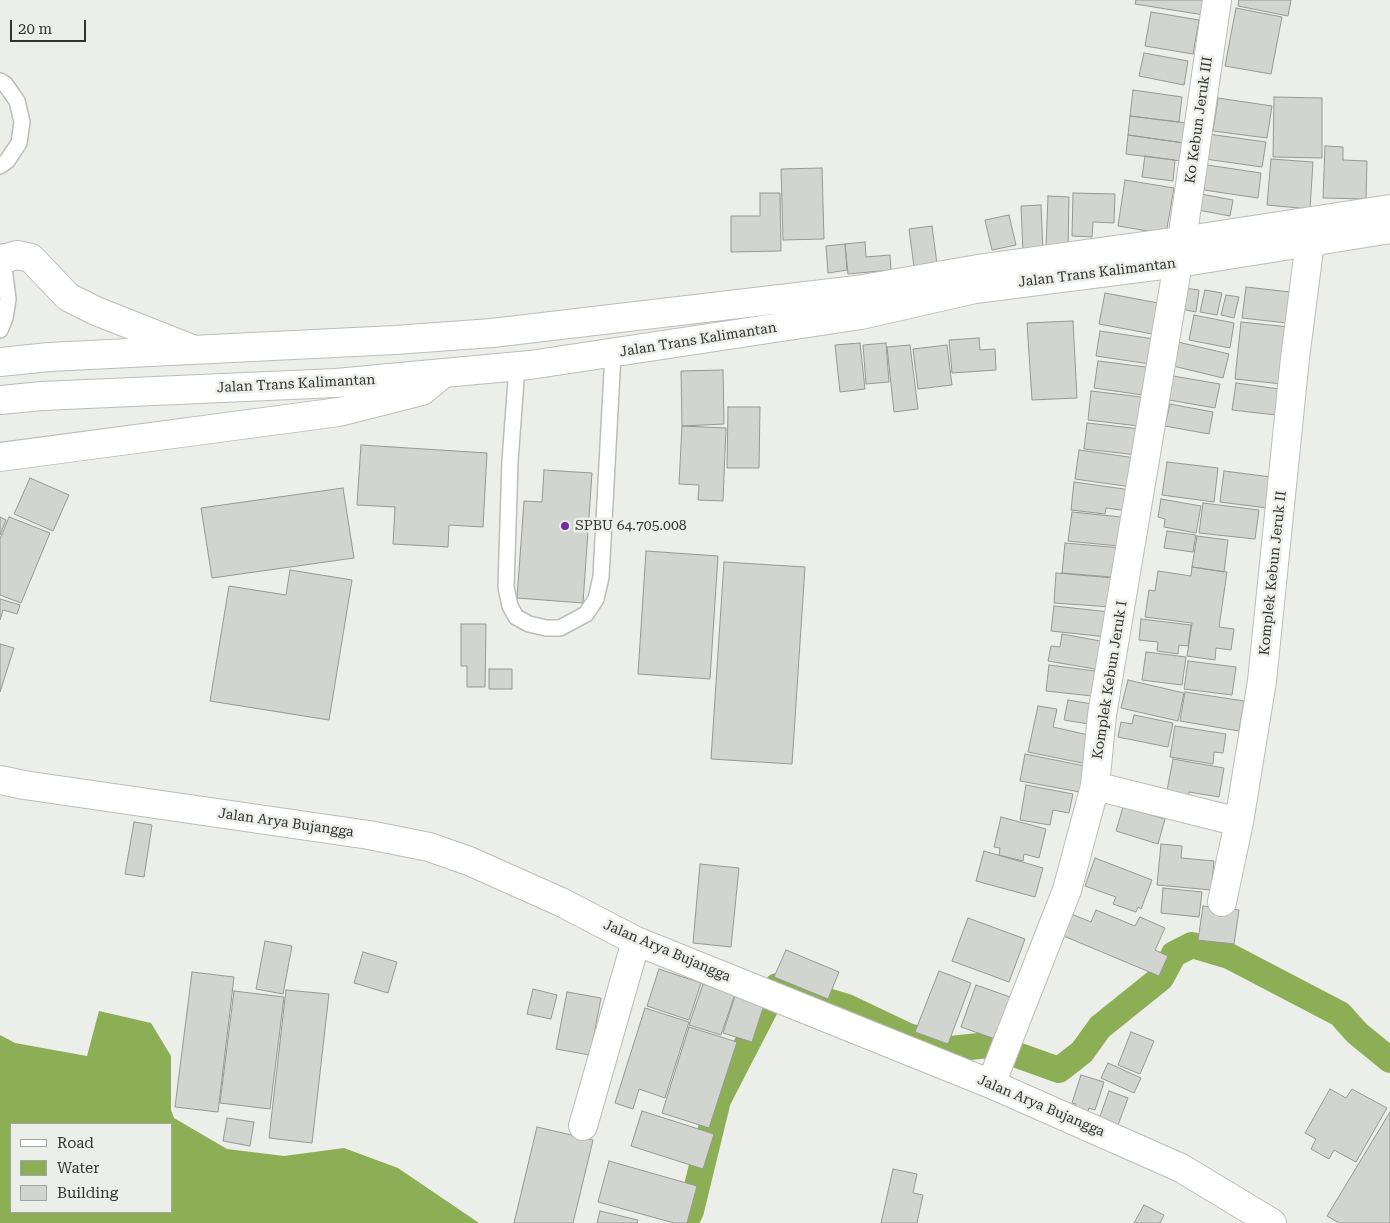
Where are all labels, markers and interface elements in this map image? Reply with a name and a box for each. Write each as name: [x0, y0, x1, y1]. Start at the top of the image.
scale bar: [12, 10, 89, 42]
text: 20 m: [18, 20, 52, 38]
street label: Ko Kebun Jeruk III: [1182, 56, 1216, 184]
street label: Jalan Trans Kalimantan: [1017, 255, 1177, 291]
street label: Jalan Trans Kalimantan: [618, 319, 778, 361]
street label: Jalan Trans Kalimantan: [216, 371, 376, 397]
street label: Komplek Kebun Jeruk II: [1256, 490, 1290, 656]
place label: SPBU 64.705.008: [575, 518, 687, 534]
marker: SPBU 64.705.008: [559, 520, 571, 532]
street label: Komplek Kebun Jeruk I: [1089, 600, 1131, 760]
street label: Jalan Arya Bujangga: [217, 805, 355, 841]
street label: Jalan Arya Bujangga: [601, 917, 733, 985]
street label: Jalan Arya Bujangga: [975, 1072, 1107, 1140]
legend: [10, 1123, 172, 1213]
text: Road: [57, 1134, 94, 1152]
text: Water: [57, 1159, 99, 1177]
text: Building: [57, 1184, 118, 1202]

